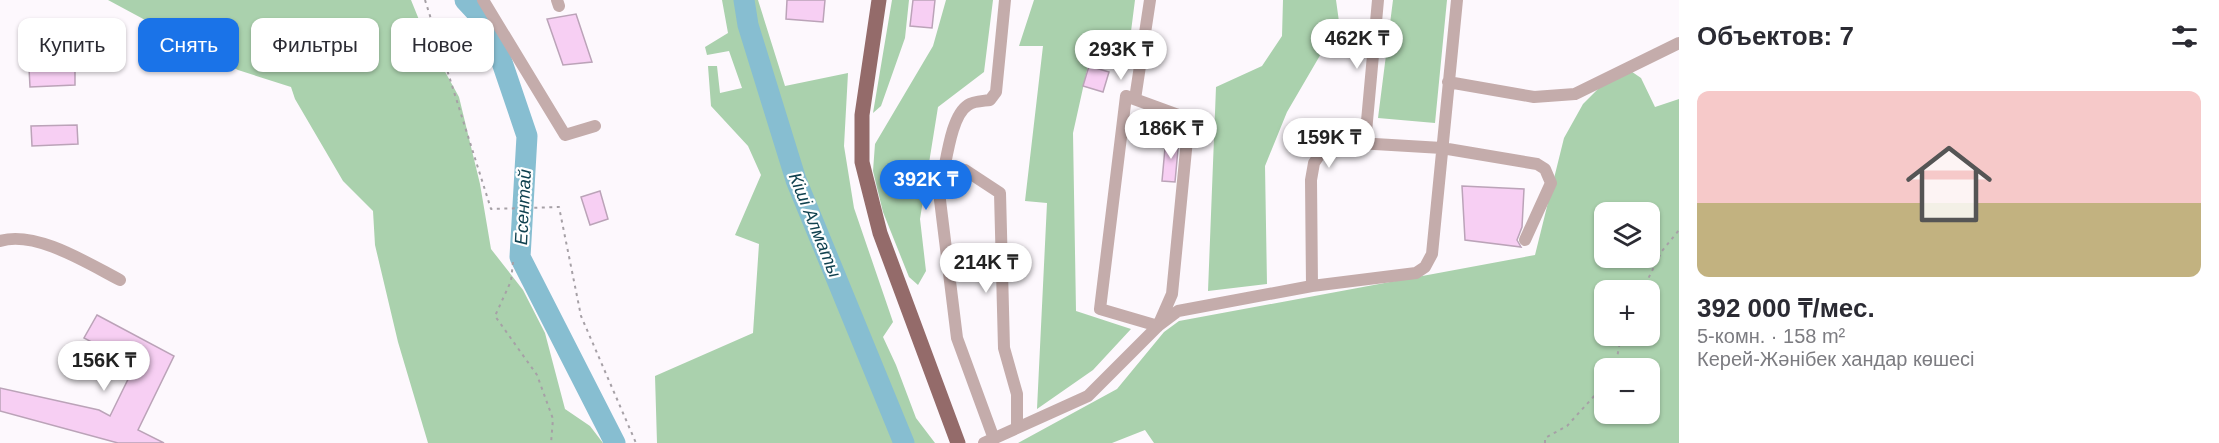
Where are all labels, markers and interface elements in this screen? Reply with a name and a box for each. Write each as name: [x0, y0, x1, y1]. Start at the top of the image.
chip: Купить: [18, 18, 126, 72]
chip: Снять: [138, 18, 239, 72]
chip: Фильтры: [251, 18, 379, 72]
chip: Новое: [391, 18, 494, 72]
pin: 462K ₸: [1308, 19, 1406, 70]
icon: filters: [2168, 20, 2201, 53]
text: Объектов: 7: [1697, 21, 1854, 51]
text: 462K ₸: [1325, 27, 1389, 49]
pin: 293K ₸: [1072, 30, 1170, 81]
text: 293K ₸: [1089, 38, 1153, 60]
pin: 186K ₸: [1122, 109, 1220, 160]
text: 186K ₸: [1139, 117, 1203, 139]
pin: 159K ₸: [1280, 118, 1378, 169]
text: 159K ₸: [1297, 126, 1361, 148]
icon: home: [1895, 130, 2003, 238]
pin: 392K ₸: [877, 160, 975, 211]
text: 392K ₸: [894, 168, 958, 190]
water label: Есентай: [511, 169, 535, 245]
water label: Кіші Алматы: [785, 170, 845, 280]
map controls: [1594, 202, 1660, 424]
button: layers: [1594, 202, 1660, 268]
pin: 214K ₸: [937, 243, 1035, 294]
text: 214K ₸: [954, 251, 1018, 273]
button: +: [1594, 280, 1660, 346]
text: 392 000 ₸/мес.: [1697, 293, 1875, 323]
text: 5-комн. · 158 m²: [1697, 325, 1845, 347]
pin: 156K ₸: [55, 341, 153, 392]
text: Керей-Жәнібек хандар көшесі: [1697, 348, 1975, 370]
text: 156K ₸: [72, 349, 136, 371]
button: −: [1594, 358, 1660, 424]

